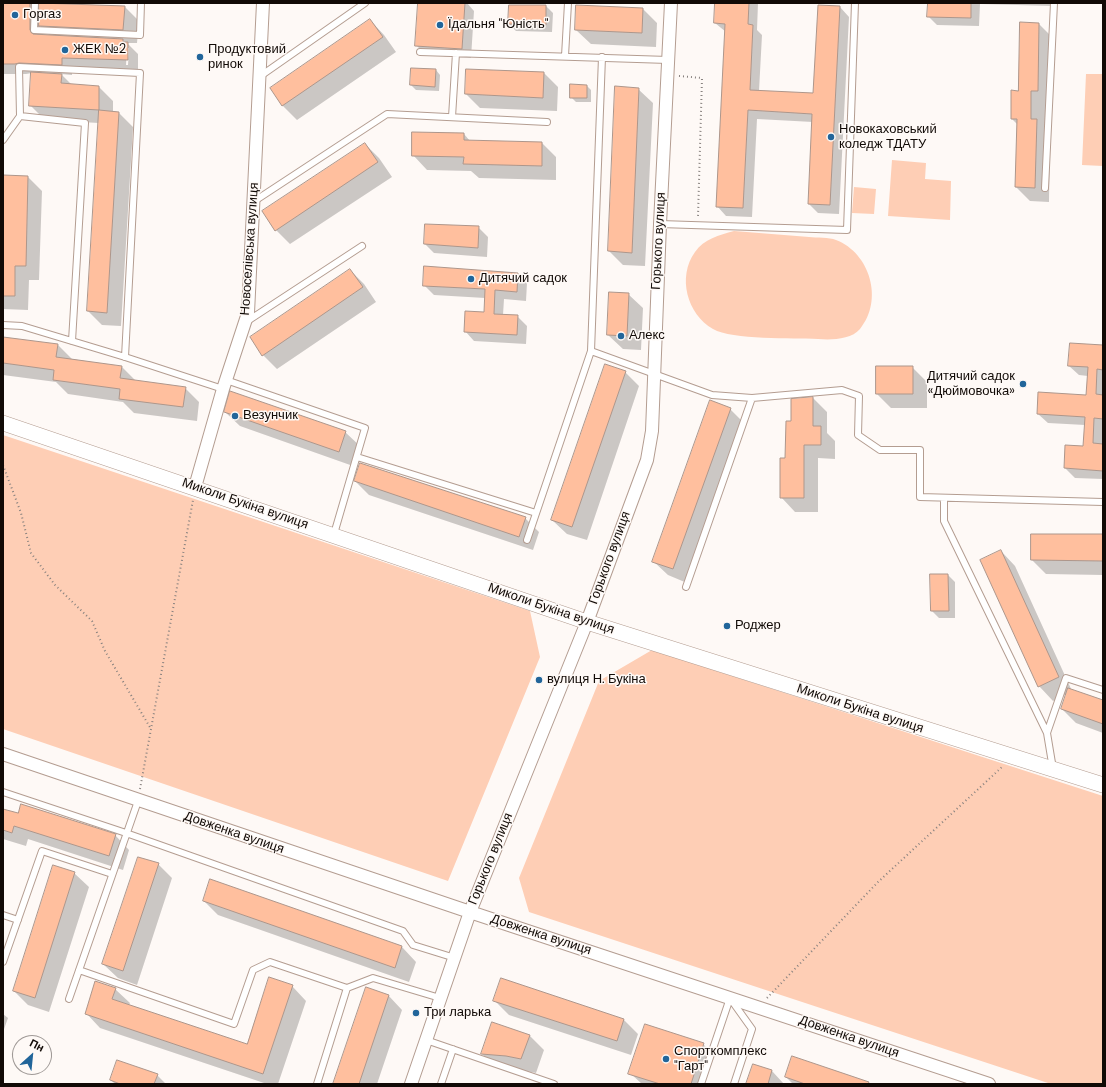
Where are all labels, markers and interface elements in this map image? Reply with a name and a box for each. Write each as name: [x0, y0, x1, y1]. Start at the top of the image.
place label: Горгаз: [23, 7, 61, 23]
marker: Горгаз: [10, 10, 20, 20]
place label: Їдальня "Юність": [448, 17, 548, 33]
marker: Їдальня "Юність": [435, 20, 445, 30]
place label: ЖЕК №2: [73, 42, 126, 58]
place label: Продуктовий ринок: [208, 42, 286, 73]
marker: ЖЕК №2: [60, 45, 70, 55]
marker: Продуктовий ринок: [195, 52, 205, 62]
place label: Новокаховський коледж ТДАТУ: [839, 122, 937, 153]
marker: Новокаховський коледж ТДАТУ: [826, 132, 836, 142]
street label: Новоселівська вулиця: [238, 182, 262, 316]
street label: Горького вулиця: [649, 192, 669, 290]
place label: Дитячий садок: [479, 271, 567, 287]
marker: Дитячий садок: [466, 274, 476, 284]
place label: Алекс: [629, 328, 665, 344]
marker: Алекс: [616, 331, 626, 341]
place label: Дитячий садок «Дюймовочка»: [927, 369, 1015, 400]
marker: Дитячий садок «Дюймовочка»: [1018, 379, 1028, 389]
place label: Везунчик: [243, 408, 298, 424]
marker: Везунчик: [230, 411, 240, 421]
street label: Миколи Букіна вулиця: [180, 475, 310, 533]
street label: Горького вулиця: [586, 509, 634, 607]
street label: Миколи Букіна вулиця: [486, 580, 616, 638]
place label: Роджер: [735, 618, 781, 634]
marker: Роджер: [722, 621, 732, 631]
place label: вулиця Н. Букіна: [547, 672, 646, 688]
marker: вулиця Н. Букіна: [534, 675, 544, 685]
street label: Миколи Букіна вулиця: [795, 681, 925, 737]
street label: Довженка вулиця: [182, 809, 286, 857]
street label: Горького вулиця: [465, 811, 517, 907]
street label: Довженка вулиця: [489, 911, 593, 959]
place label: Три ларька: [424, 1005, 491, 1021]
marker: Три ларька: [411, 1008, 421, 1018]
street label: Довженка вулиця: [797, 1013, 901, 1061]
north arrow: [12, 1035, 52, 1075]
text: Пн: [27, 1036, 47, 1055]
place label: Спорткомплекс "Гарт": [674, 1044, 767, 1075]
marker: Спорткомплекс "Гарт": [661, 1054, 671, 1064]

